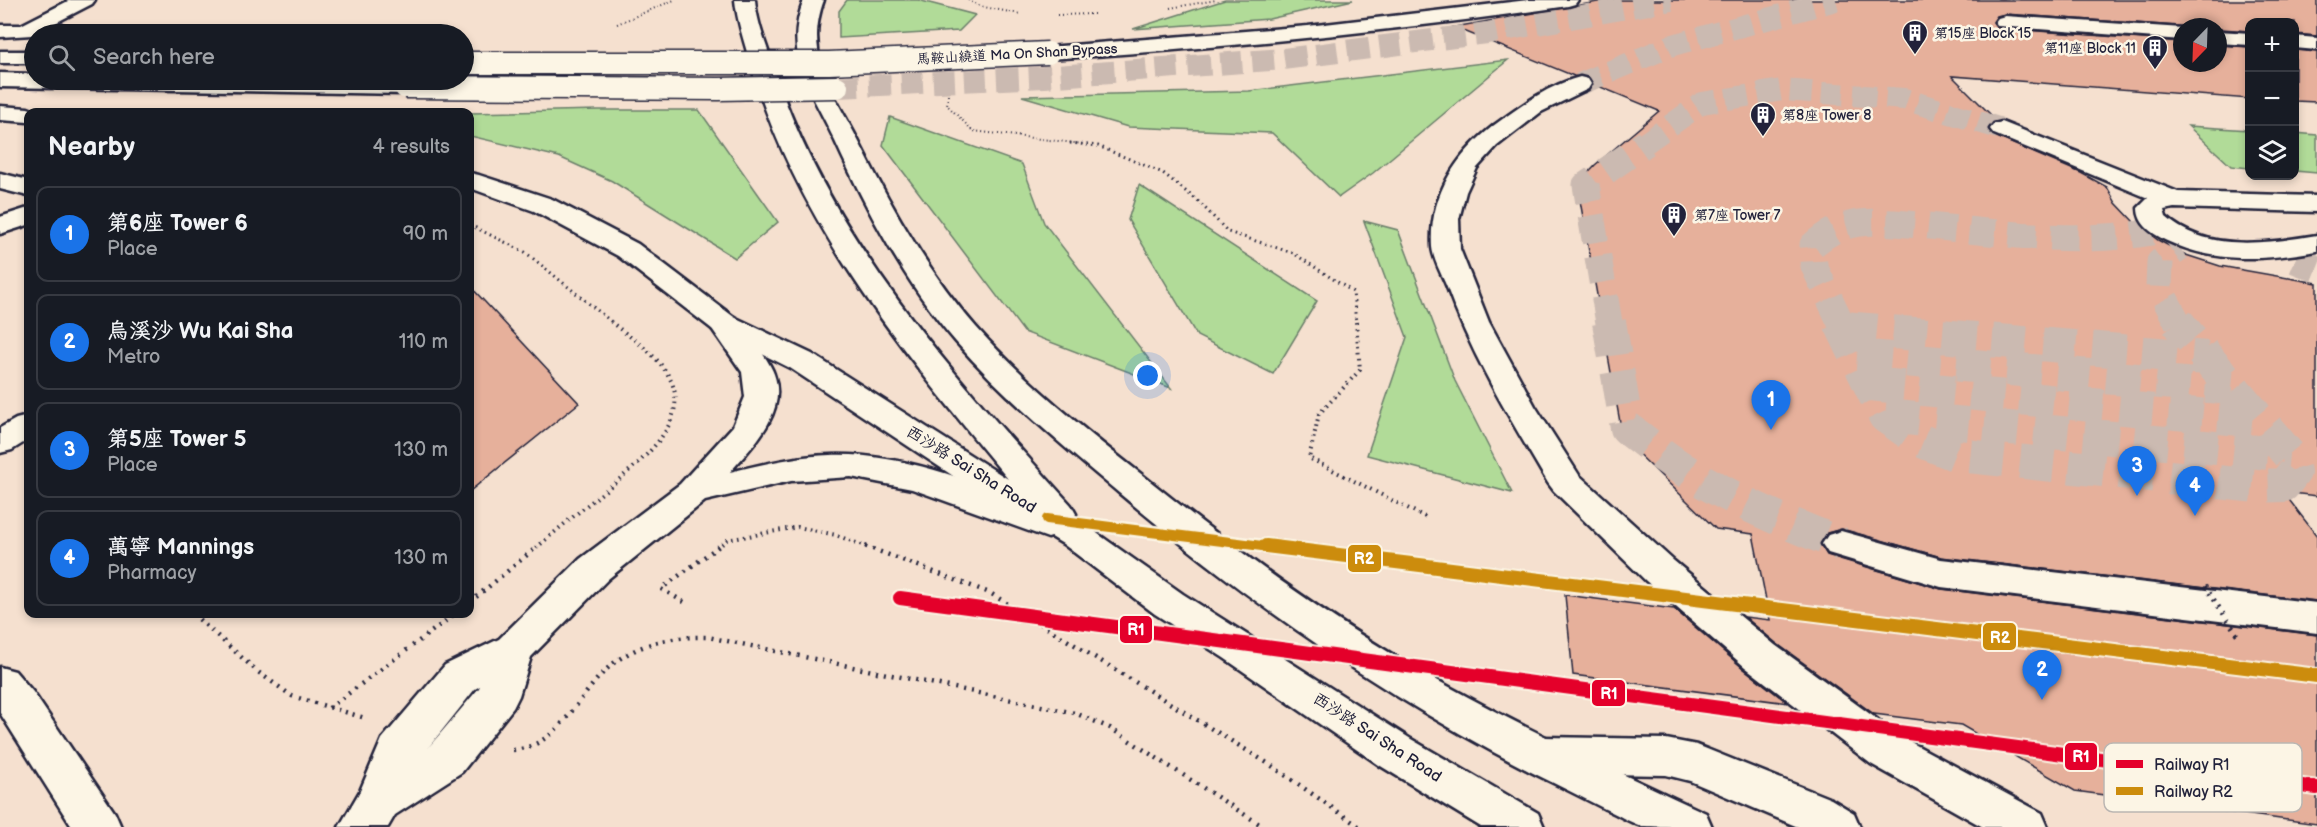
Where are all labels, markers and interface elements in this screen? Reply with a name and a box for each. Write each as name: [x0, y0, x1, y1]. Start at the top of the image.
building icon: 第15座 Block 15: [1900, 18, 1930, 56]
north arrow: [2173, 18, 2227, 72]
map controls: [2245, 18, 2299, 180]
button: +: [2245, 18, 2299, 72]
search box: [24, 24, 474, 90]
place label: 第15座 Block 15: [1934, 25, 2031, 42]
building icon: 第11座 Block 11: [2140, 33, 2170, 71]
street label: 馬鞍山繞道 Ma On Shan Bypass: [916, 40, 1118, 68]
place label: 第11座 Block 11: [2044, 40, 2136, 57]
icon: search: [45, 41, 78, 74]
text: Search here: [93, 44, 215, 71]
button: −: [2245, 72, 2299, 126]
building icon: 第8座 Tower 8: [1748, 100, 1778, 138]
place label: 第8座 Tower 8: [1782, 107, 1871, 124]
button: layers: [2245, 126, 2299, 180]
text: Nearby: [48, 132, 135, 163]
text: 4 results: [372, 135, 450, 159]
building icon: 第7座 Tower 7: [1659, 200, 1689, 238]
place label: 第7座 Tower 7: [1694, 207, 1781, 224]
text: 第6座 Tower 6: [107, 210, 248, 237]
text: 1: [65, 222, 74, 246]
text: 90 m: [403, 222, 448, 246]
text: Place: [107, 237, 158, 261]
text: 烏溪沙 Wu Kai Sha: [107, 318, 293, 345]
text: 2: [64, 330, 75, 354]
text: 110 m: [399, 330, 448, 354]
text: Metro: [107, 345, 160, 369]
your location: [1133, 361, 1162, 390]
pin: 1: [1752, 380, 1790, 430]
street label: 西沙路 Sai Sha Road: [903, 422, 1039, 518]
text: 第5座 Tower 5: [107, 426, 247, 453]
text: 3: [64, 438, 75, 462]
text: 130 m: [394, 438, 448, 462]
pin: 3: [2118, 446, 2156, 496]
text: Place: [107, 453, 158, 477]
pin: 4: [2176, 466, 2214, 516]
text: 萬寧 Mannings: [107, 534, 254, 561]
line badge: R2: [1347, 544, 1382, 573]
text: 4: [64, 546, 75, 570]
text: 130 m: [394, 546, 448, 570]
text: R2: [1354, 550, 1375, 569]
text: Pharmacy: [107, 561, 197, 585]
line badge: R1: [1119, 615, 1153, 644]
text: R1: [1127, 621, 1145, 640]
line badge: R2: [1982, 622, 2017, 651]
text: R2: [1990, 629, 2011, 648]
pin: 2: [2022, 650, 2062, 700]
line badge: R1: [1591, 679, 1626, 707]
text: R1: [1600, 685, 1618, 704]
street label: 西沙路 Sai Sha Road: [1309, 689, 1445, 787]
line badge: R1: [2064, 742, 2098, 771]
legend: [2104, 743, 2302, 812]
text: R1: [2072, 748, 2090, 767]
text: Railway R1: [2154, 756, 2230, 775]
text: Railway R2: [2154, 783, 2233, 802]

